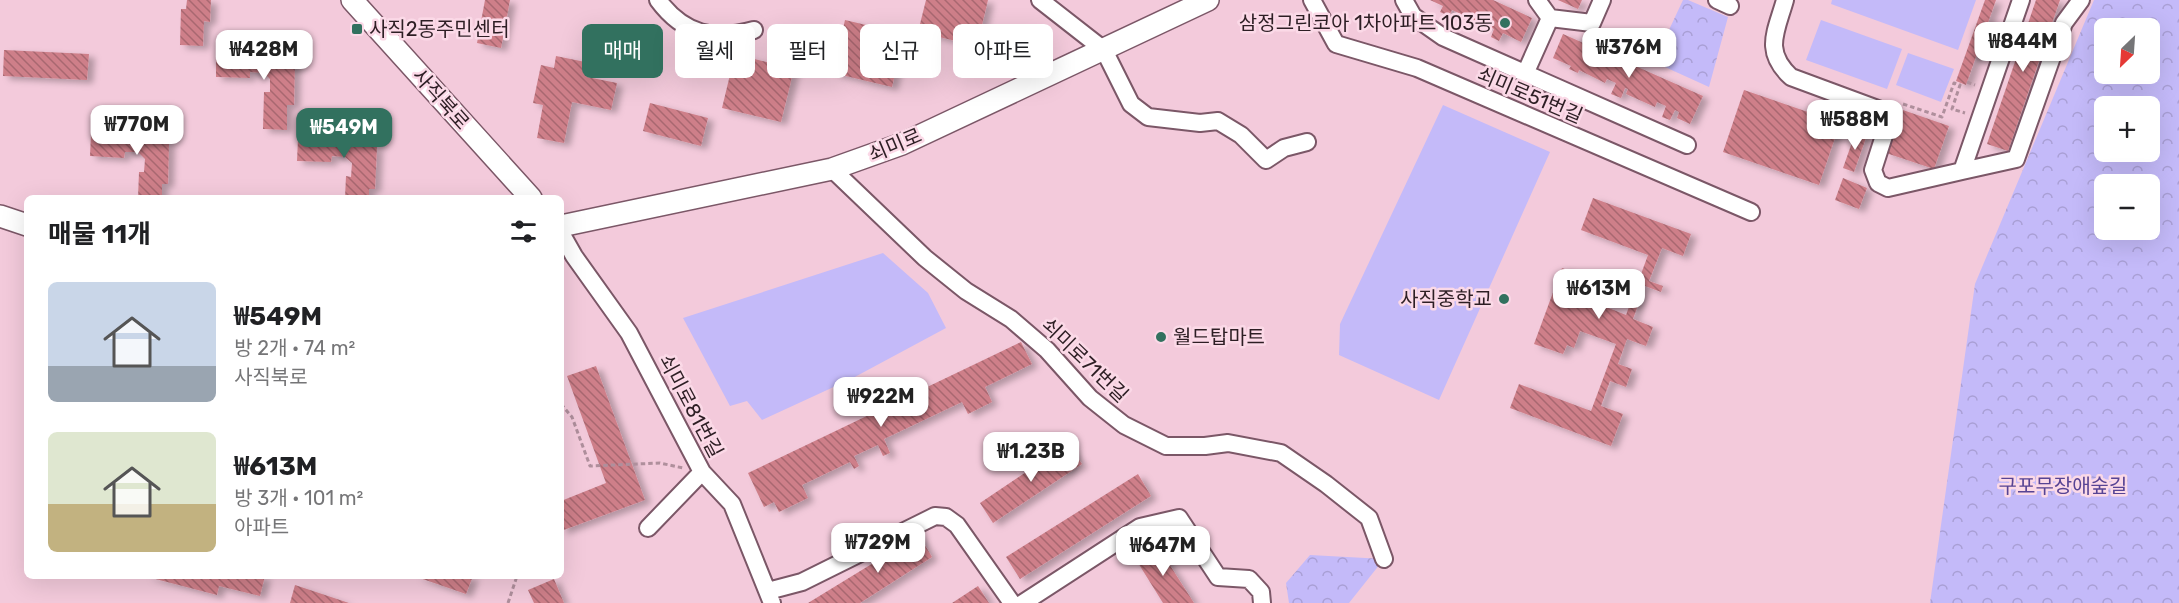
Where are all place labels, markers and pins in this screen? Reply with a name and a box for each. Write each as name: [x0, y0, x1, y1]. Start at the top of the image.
place label: 삼정그린코아 1차아파트 103동: [1239, 11, 1493, 35]
marker: 삼정그린코아 1차아파트 103동: [1498, 16, 1512, 30]
place label: 사직2동주민센터: [369, 17, 510, 41]
marker: 사직2동주민센터: [350, 22, 364, 36]
pin: ₩844M: [1981, 22, 2065, 73]
pin: ₩376M: [1587, 28, 1671, 79]
pin: ₩428M: [222, 30, 306, 81]
pin: ₩588M: [1813, 100, 1897, 151]
pin: ₩770M: [95, 105, 179, 156]
pin: ₩549M: [302, 108, 386, 159]
pin: ₩613M: [1557, 269, 1641, 320]
place label: 사직중학교: [1400, 287, 1492, 311]
marker: 사직중학교: [1497, 292, 1511, 306]
place label: 월드탑마트: [1173, 325, 1265, 349]
marker: 월드탑마트: [1154, 330, 1168, 344]
pin: ₩922M: [839, 377, 923, 428]
pin: ₩1.23B: [982, 432, 1080, 483]
pin: ₩729M: [836, 523, 920, 574]
pin: ₩647M: [1121, 526, 1205, 577]

